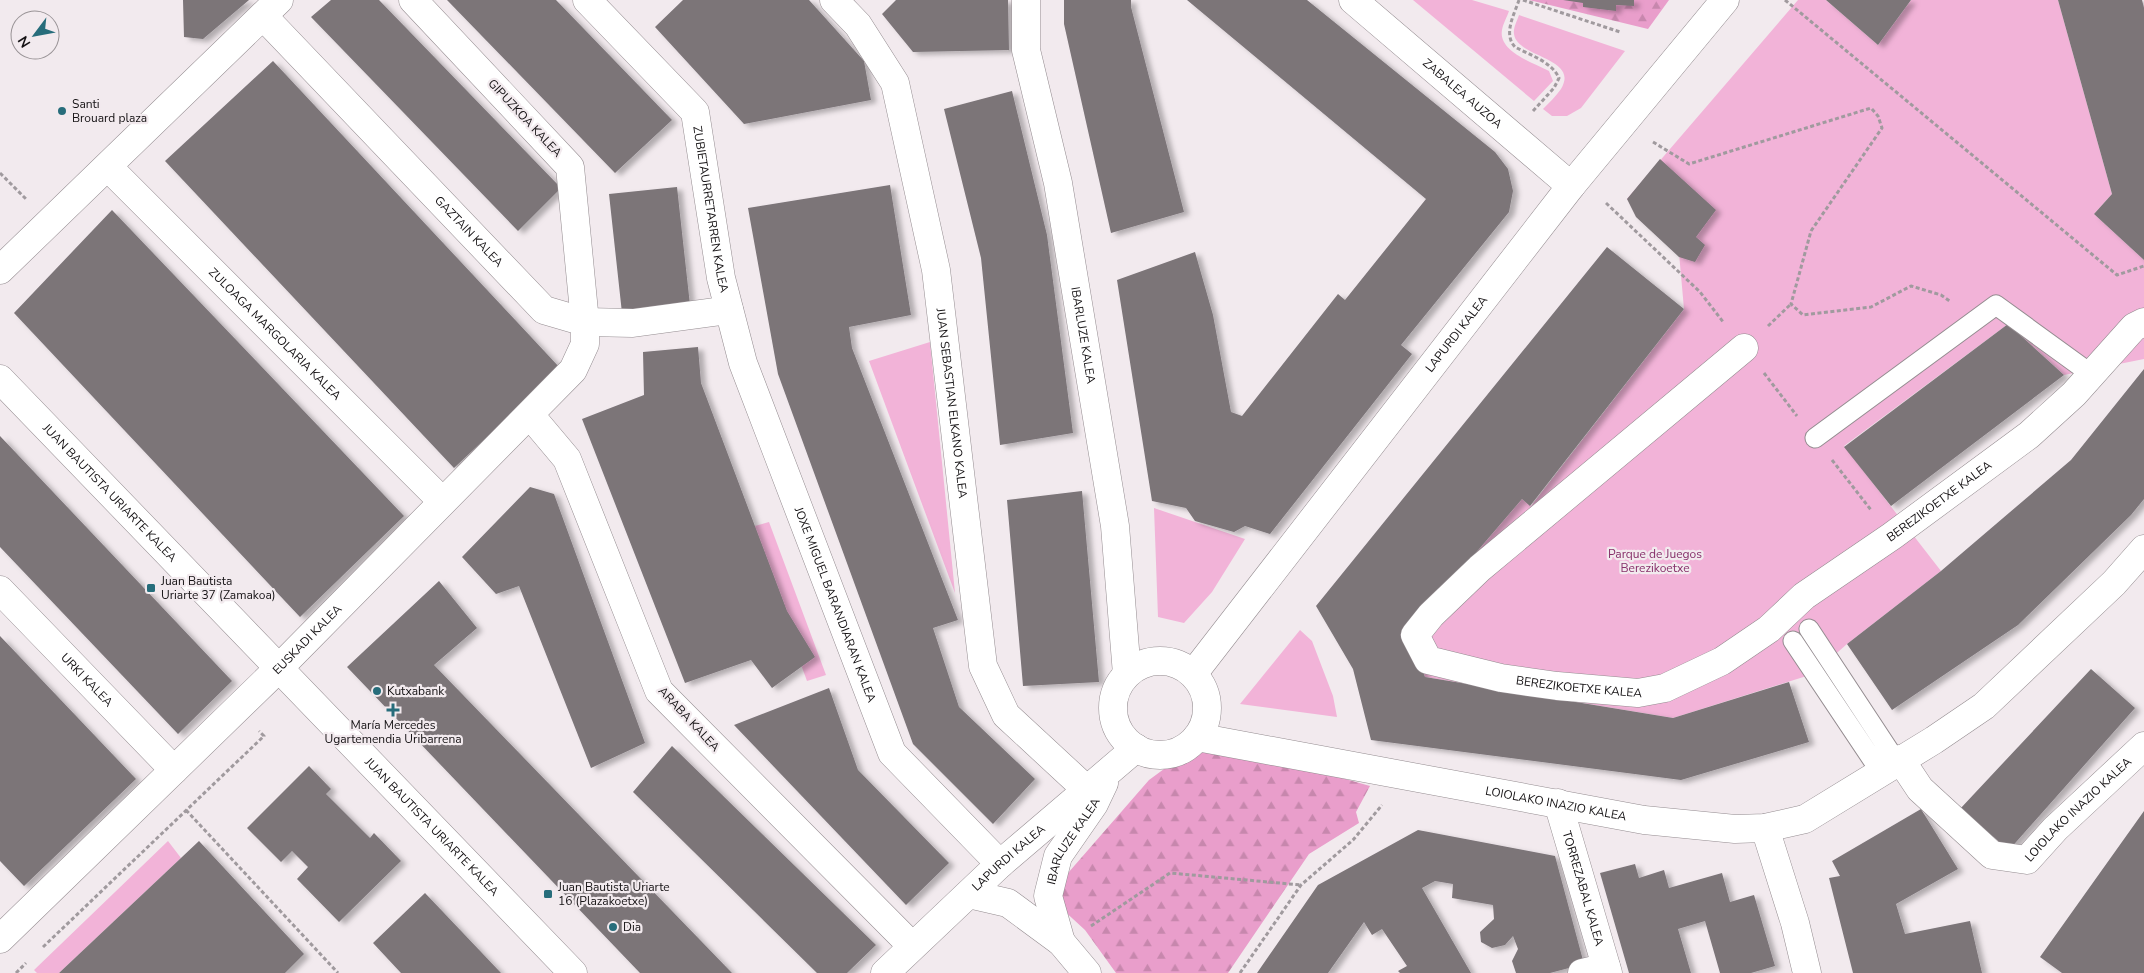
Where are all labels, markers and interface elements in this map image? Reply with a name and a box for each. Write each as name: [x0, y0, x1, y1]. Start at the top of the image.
north arrow: [10, 10, 60, 60]
text: N: [14, 32, 35, 51]
street label: ZABALEA AUZOA: [1419, 55, 1506, 132]
street label: GIPUZKOA KALEA: [485, 76, 566, 161]
place label: Santi Brouard plaza: [72, 96, 147, 126]
marker: Santi Brouard plaza: [56, 105, 68, 117]
street label: ZUBIETAURRETARREN KALEA: [689, 125, 732, 295]
street label: GAZTAIN KALEA: [431, 192, 507, 271]
street label: ZULOAGA MARGOLARIA KALEA: [205, 264, 345, 404]
street label: IBARLUZE KALEA: [1067, 285, 1099, 385]
street label: LAPURDI KALEA: [1422, 292, 1491, 376]
street label: JUAN SEBASTIAN ELKANO KALEA: [932, 306, 971, 499]
street label: JUAN BAUTISTA URIARTE KALEA: [39, 419, 180, 565]
street label: BEREZIKOETXE KALEA: [1884, 457, 1995, 545]
street label: JOXE MIGUEL BARANDIARAN KALEA: [790, 504, 880, 705]
park label: Parque de Juegos Berezikoetxe: [1608, 546, 1702, 576]
place label: Juan Bautista Uriarte 37 (Zamakoa): [160, 573, 276, 603]
marker: Juan Bautista Uriarte 37 (Zamakoa): [145, 582, 157, 594]
street label: EUSKADI KALEA: [269, 601, 345, 678]
street label: URKI KALEA: [57, 650, 117, 710]
street label: BEREZIKOETXE KALEA: [1515, 672, 1643, 701]
place label: Kutxabank: [387, 683, 445, 699]
street label: ARABA KALEA: [655, 683, 723, 755]
marker: Kutxabank: [371, 685, 383, 697]
marker: María Mercedes Ugartemendia Uribarrena: [387, 704, 399, 716]
place label: María Mercedes Ugartemendia Uribarrena: [324, 717, 462, 747]
street label: JUAN BAUTISTA URIARTE KALEA: [361, 753, 502, 899]
street label: LOIOLAKO INAZIO KALEA: [2021, 754, 2135, 865]
street label: LOIOLAKO INAZIO KALEA: [1484, 783, 1628, 825]
street label: IBARLUZE KALEA: [1043, 795, 1104, 886]
street label: LAPURDI KALEA: [969, 821, 1049, 894]
street label: TORREZABAL KALEA: [1559, 829, 1608, 948]
place label: Juan Bautista Uriarte 16 (Plazakoetxe): [557, 879, 670, 909]
marker: Juan Bautista Uriarte 16 (Plazakoetxe): [542, 888, 554, 900]
place label: Dia: [623, 919, 641, 935]
marker: Dia: [607, 921, 619, 933]

